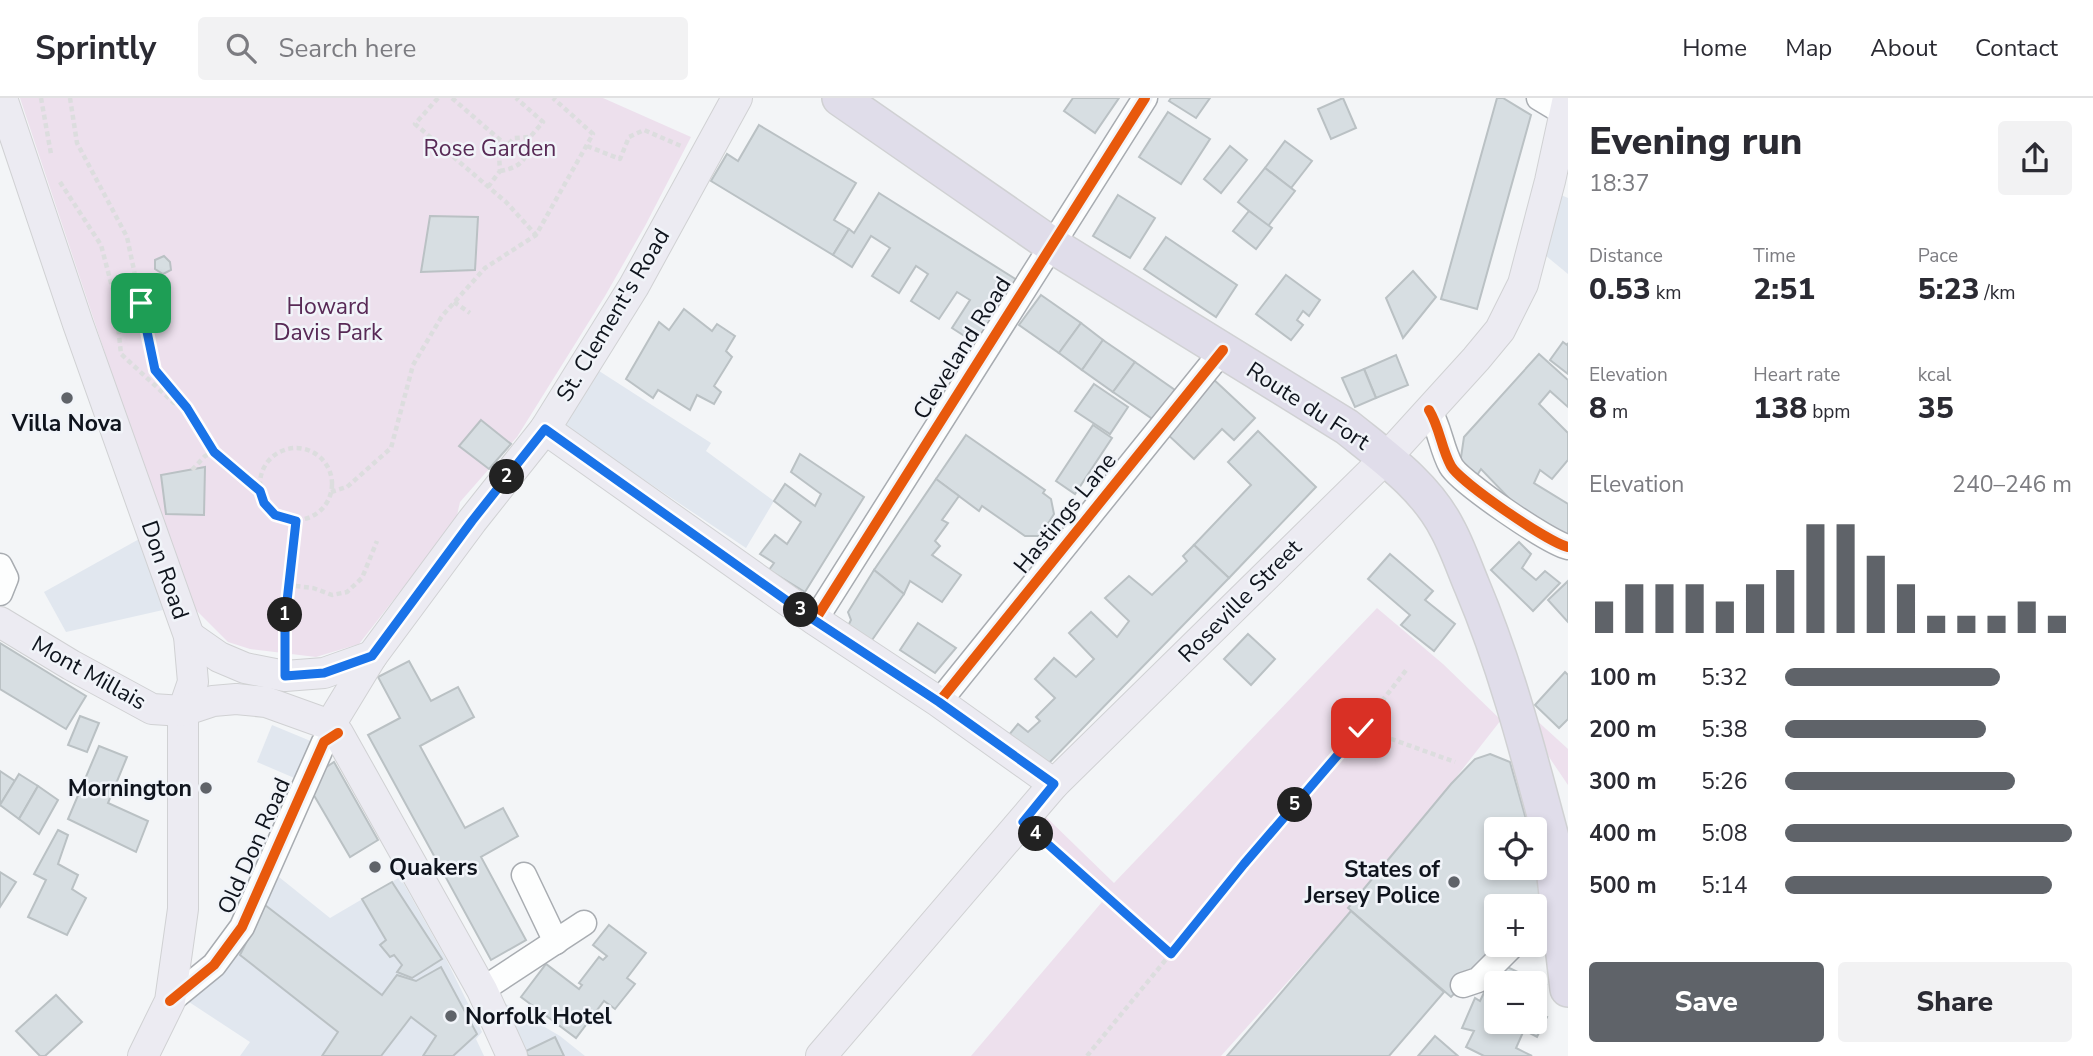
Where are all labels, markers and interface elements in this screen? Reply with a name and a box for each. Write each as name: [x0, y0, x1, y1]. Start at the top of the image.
search box: [198, 17, 688, 80]
text: Sprintly: [35, 26, 156, 71]
icon: search: [222, 29, 260, 67]
text: Search here: [278, 31, 416, 66]
text: Home: [1682, 32, 1747, 64]
text: Map: [1785, 32, 1832, 64]
text: About: [1870, 32, 1937, 64]
text: Contact: [1975, 32, 2058, 64]
text: Evening run: [1589, 116, 1802, 167]
button: share: [1998, 121, 2072, 195]
park label: Rose Garden: [424, 133, 556, 164]
text: 18:37: [1589, 168, 1649, 199]
street label: St. Clement's Road: [549, 223, 677, 407]
text: Distance: [1589, 243, 1663, 269]
text: Time: [1753, 243, 1796, 269]
text: Pace: [1918, 243, 1958, 269]
text: 0.53: [1589, 269, 1651, 310]
text: 2:51: [1753, 269, 1815, 310]
text: 5:23: [1918, 269, 1979, 310]
street label: Cleveland Road: [906, 271, 1018, 425]
pin: [111, 273, 171, 333]
text: km: [1651, 280, 1681, 306]
text: /km: [1979, 280, 2015, 306]
icon: arrive: [122, 284, 160, 322]
park label: Howard Davis Park: [273, 291, 383, 348]
street label: Route du Fort: [1240, 355, 1376, 458]
text: Elevation: [1589, 362, 1668, 388]
text: Heart rate: [1753, 362, 1840, 388]
text: kcal: [1918, 362, 1951, 388]
text: 8: [1589, 388, 1607, 429]
text: 138: [1753, 388, 1807, 429]
text: 35: [1918, 388, 1954, 429]
marker: Villa Nova: [59, 390, 75, 406]
text: m: [1607, 399, 1628, 425]
text: bpm: [1807, 399, 1851, 425]
place label: Villa Nova: [11, 408, 122, 439]
street label: Hastings Lane: [1007, 446, 1123, 580]
pin: 2: [490, 460, 524, 494]
text: 2: [501, 463, 512, 489]
text: Elevation: [1589, 469, 1684, 500]
text: 240–246 m: [1952, 469, 2072, 500]
street label: Don Road: [134, 517, 196, 623]
street label: Roseville Street: [1172, 532, 1309, 669]
pin: 3: [784, 592, 818, 628]
text: 3: [795, 596, 806, 622]
pin: 1: [268, 598, 302, 632]
text: 1: [279, 601, 290, 627]
street label: Mont Millais: [26, 629, 152, 717]
text: 100 m: [1589, 662, 1657, 693]
text: 5:32: [1701, 662, 1748, 693]
pin: [1331, 698, 1391, 758]
icon: check: [1342, 709, 1380, 747]
text: 200 m: [1589, 714, 1657, 745]
text: 5:38: [1701, 714, 1748, 745]
text: 300 m: [1589, 766, 1657, 797]
text: 5:26: [1701, 766, 1748, 797]
place label: Mornington: [68, 773, 192, 804]
street label: Old Don Road: [210, 773, 298, 919]
marker: Mornington: [198, 780, 214, 796]
pin: 5: [1278, 788, 1312, 822]
text: 5: [1289, 791, 1300, 817]
pin: 4: [1018, 816, 1054, 852]
map controls: [1484, 817, 1547, 1034]
button: locate: [1484, 817, 1547, 880]
text: 400 m: [1589, 818, 1657, 849]
text: 5:08: [1701, 818, 1748, 849]
text: 4: [1030, 820, 1041, 846]
place label: Quakers: [389, 852, 478, 883]
place label: States of Jersey Police: [1304, 854, 1441, 911]
marker: Quakers: [367, 859, 383, 875]
text: 500 m: [1589, 870, 1657, 901]
text: 5:14: [1701, 870, 1748, 901]
marker: States of Jersey Police: [1446, 874, 1462, 890]
button: +: [1484, 894, 1547, 957]
button: Save: [1589, 962, 1824, 1042]
button: Share: [1838, 962, 2072, 1042]
button: −: [1484, 971, 1547, 1034]
place label: Norfolk Hotel: [465, 1001, 612, 1032]
marker: Norfolk Hotel: [443, 1008, 459, 1024]

